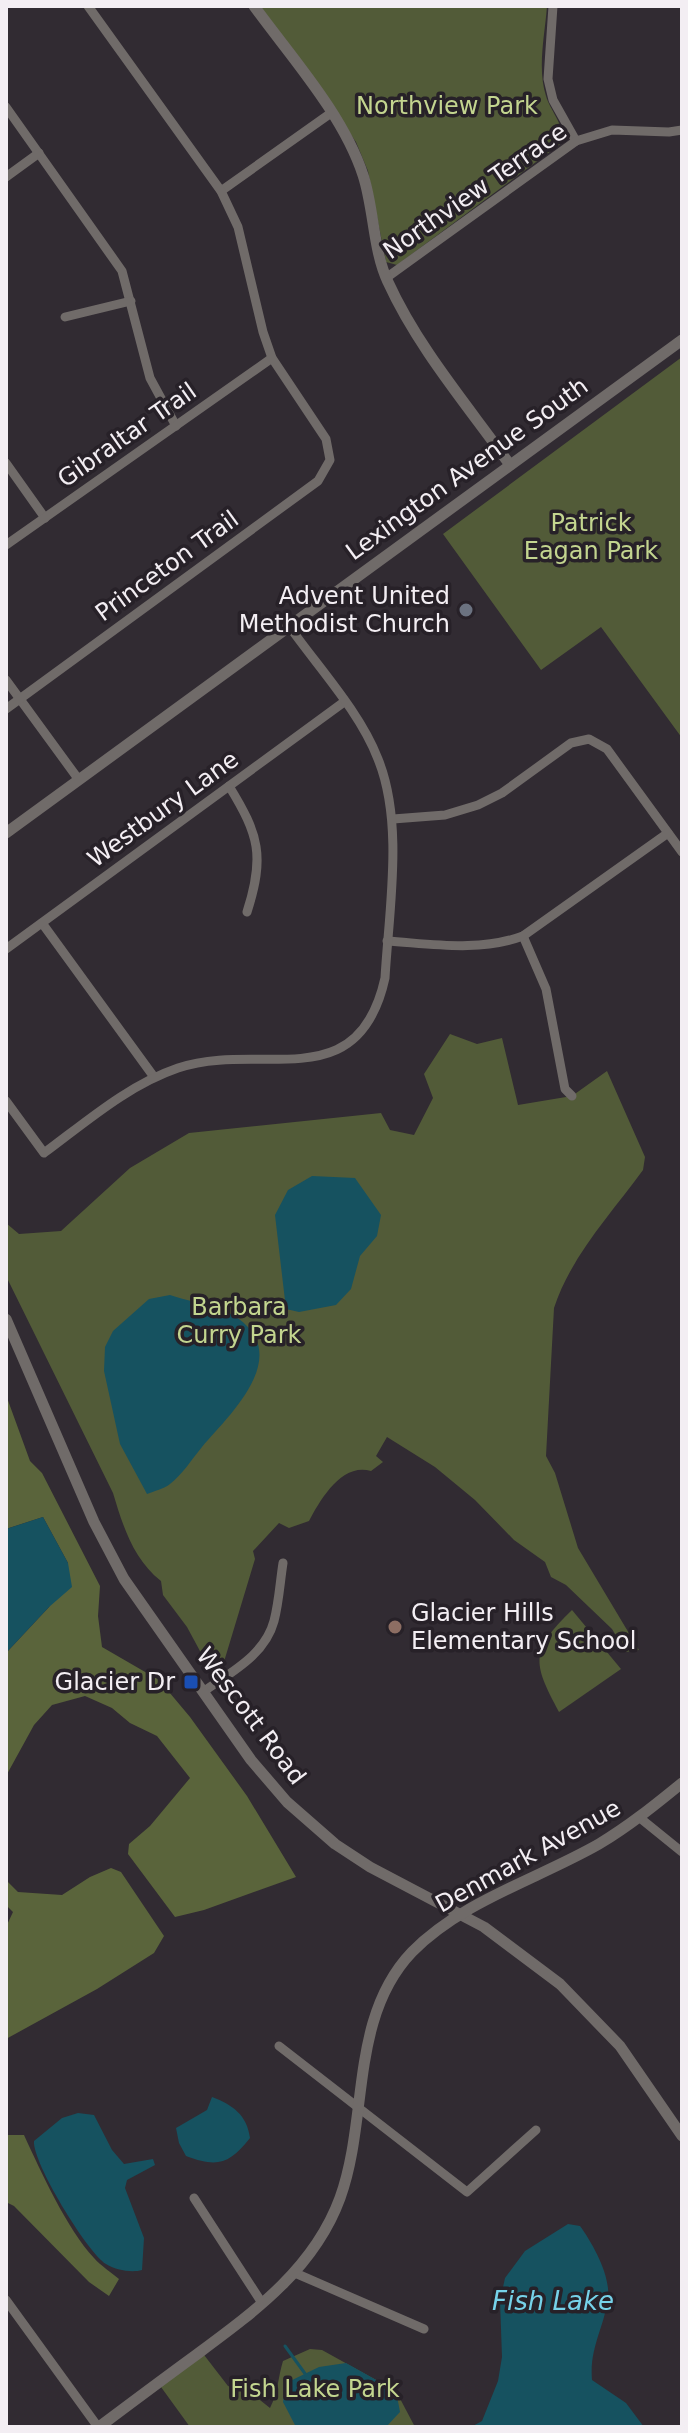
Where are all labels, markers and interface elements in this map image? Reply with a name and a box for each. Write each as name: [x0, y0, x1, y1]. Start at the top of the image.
park label: Northview Park: [356, 92, 538, 120]
street label: Northview Terrace: [378, 117, 572, 265]
street label: Lexington Avenue South: [341, 372, 593, 566]
street label: Gibraltar Trail: [52, 377, 202, 493]
street label: Princeton Trail: [90, 505, 244, 627]
park label: Patrick Eagan Park: [524, 509, 658, 565]
place label: Advent United Methodist Church: [239, 582, 450, 638]
marker: Advent United Methodist Church: [457, 601, 475, 619]
street label: Westbury Lane: [82, 745, 244, 873]
park label: Barbara Curry Park: [177, 1293, 302, 1349]
place label: Glacier Hills Elementary School: [411, 1599, 636, 1655]
marker: Glacier Hills Elementary School: [386, 1618, 404, 1636]
street label: Wescott Road: [190, 1642, 312, 1790]
place label: Glacier Dr: [55, 1668, 175, 1696]
marker: Glacier Dr: [182, 1673, 200, 1691]
street label: Denmark Avenue: [431, 1794, 625, 1918]
water label: Fish Lake: [492, 2286, 614, 2316]
park label: Fish Lake Park: [230, 2375, 400, 2403]

